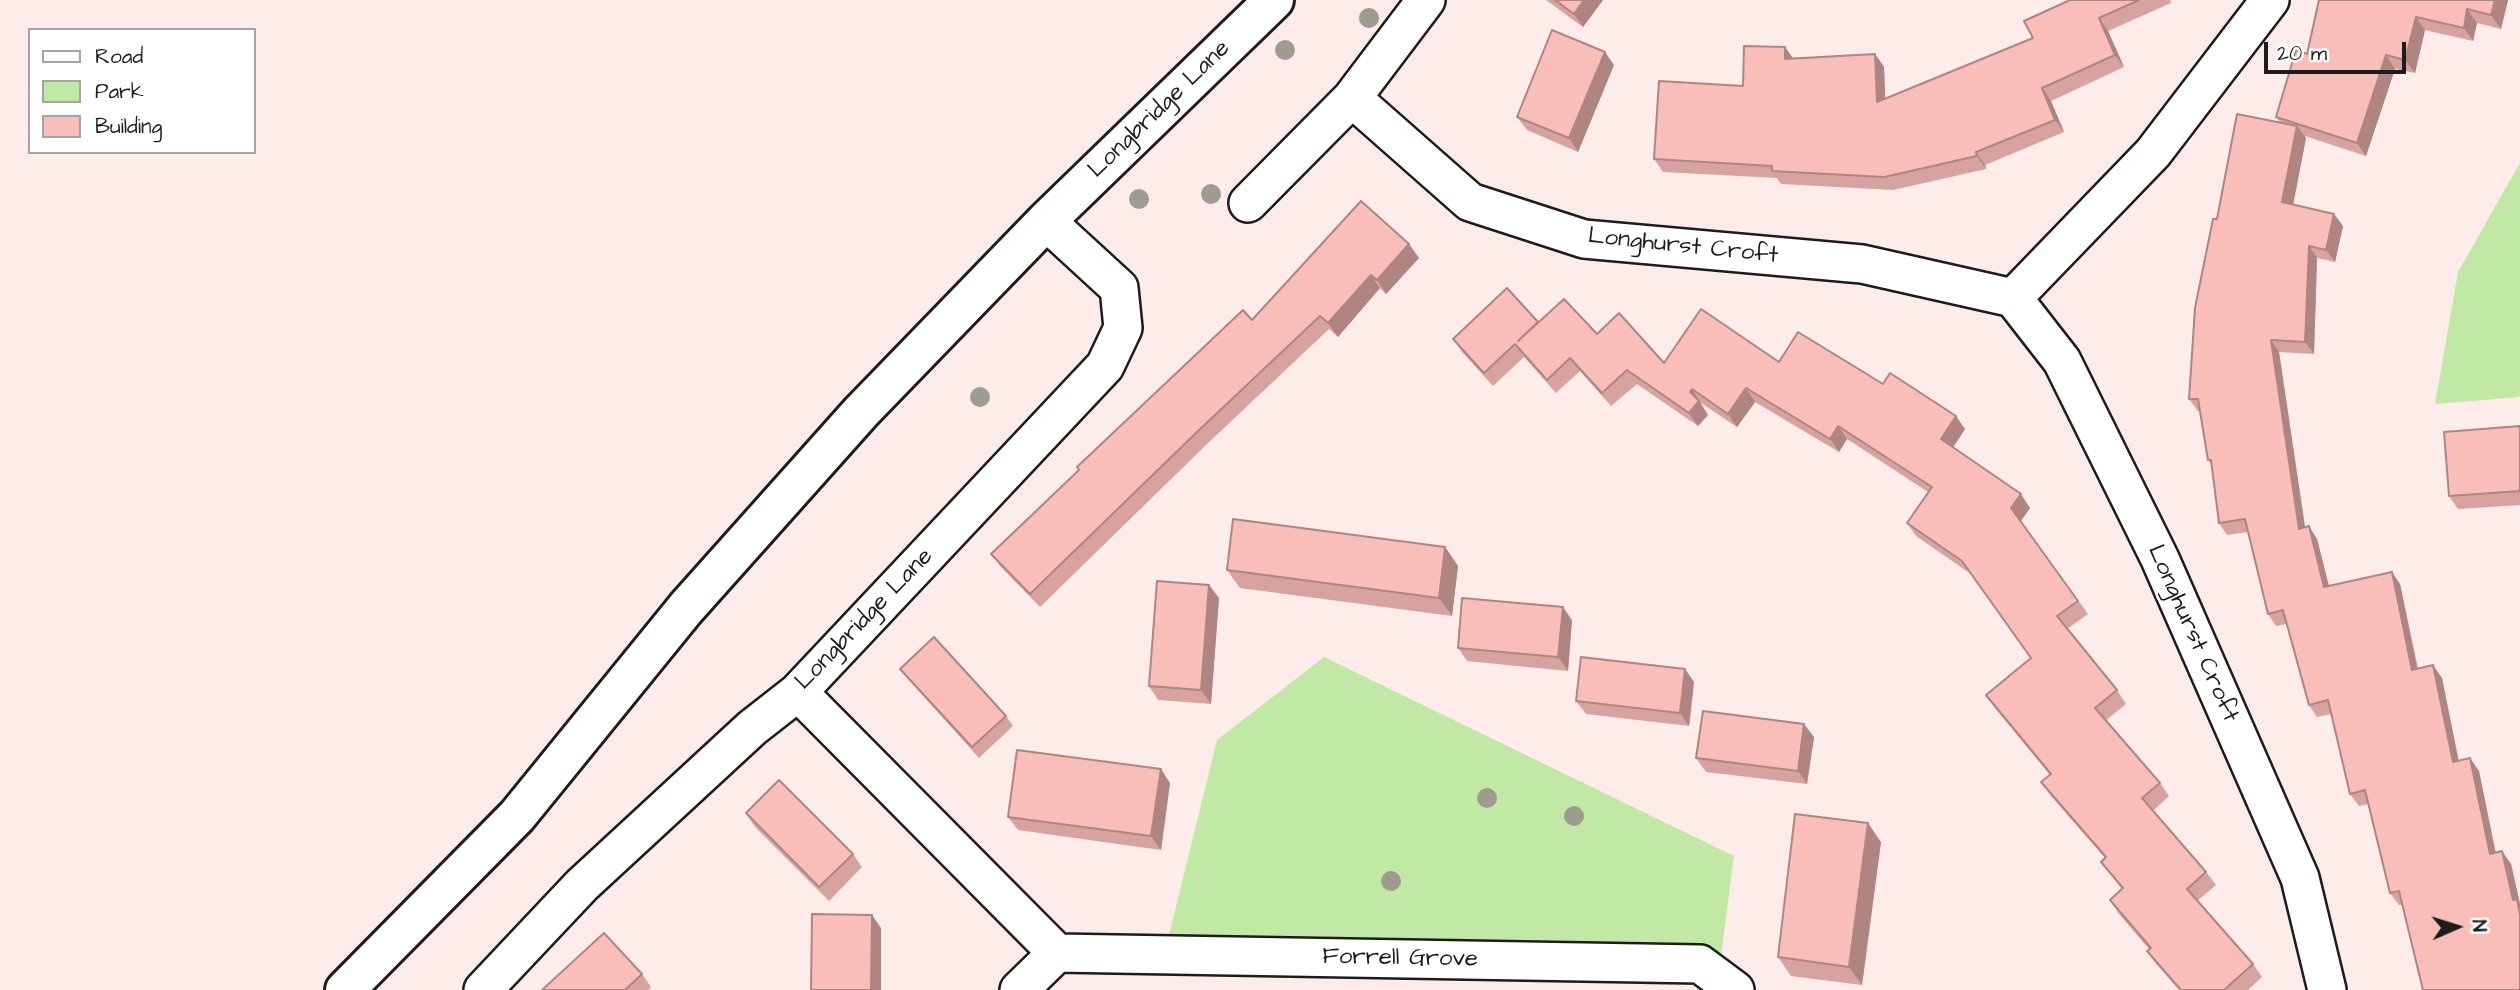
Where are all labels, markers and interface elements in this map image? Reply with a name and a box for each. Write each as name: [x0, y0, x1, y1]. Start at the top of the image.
legend: [28, 28, 256, 154]
scale bar: [2268, 28, 2410, 72]
street label: Longbridge Lane: [1083, 35, 1237, 185]
text: 20 m: [2277, 39, 2327, 68]
text: Road: [95, 42, 143, 71]
text: Park: [95, 77, 144, 106]
text: Building: [95, 112, 162, 141]
street label: Longhurst Croft: [1587, 223, 1779, 271]
street label: Longhurst Croft: [2140, 541, 2244, 727]
street label: Longbridge Lane: [790, 543, 940, 697]
north arrow: [2422, 892, 2492, 962]
text: N: [2465, 919, 2492, 933]
street label: Forrell Grove: [1322, 943, 1478, 975]

